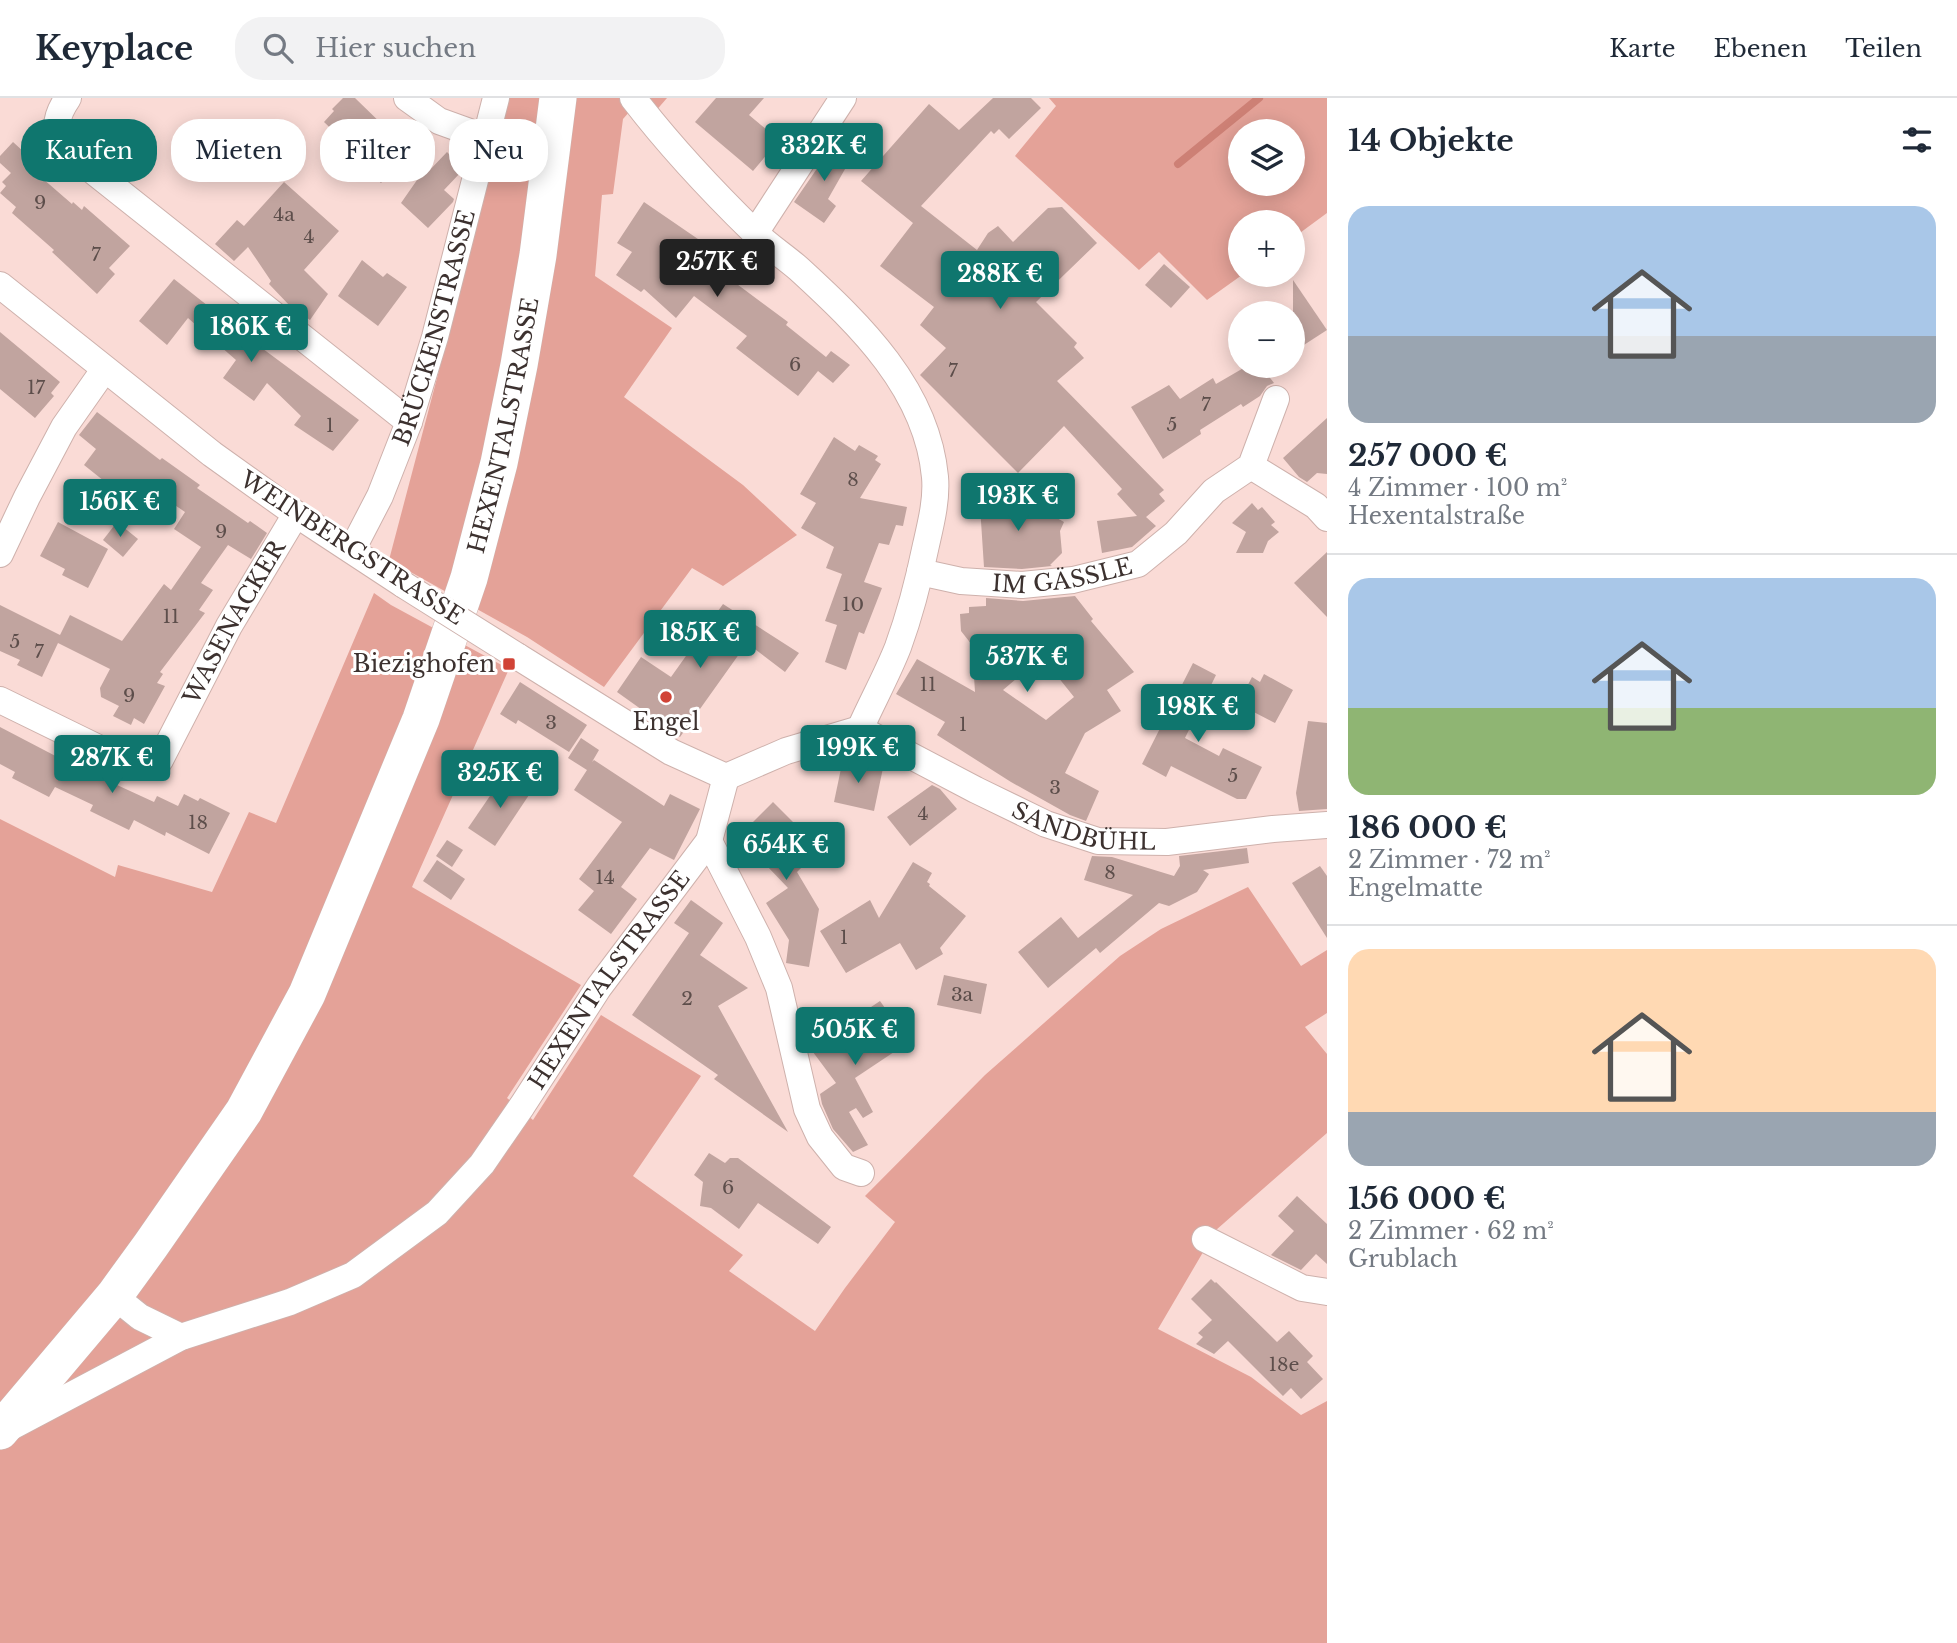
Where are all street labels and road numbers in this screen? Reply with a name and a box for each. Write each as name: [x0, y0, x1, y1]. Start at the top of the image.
street label: BRÜCKENSTRASSE: [387, 207, 481, 450]
street label: HEXENTALSTRASSE: [462, 295, 544, 556]
street label: WEINBERGSTRASSE: [234, 465, 469, 631]
street label: WASENACKER: [177, 534, 292, 710]
street label: IM GÄSSLE: [991, 552, 1135, 599]
street label: SANDBÜHL: [1007, 796, 1156, 856]
street label: HEXENTALSTRASSE: [523, 865, 696, 1095]

